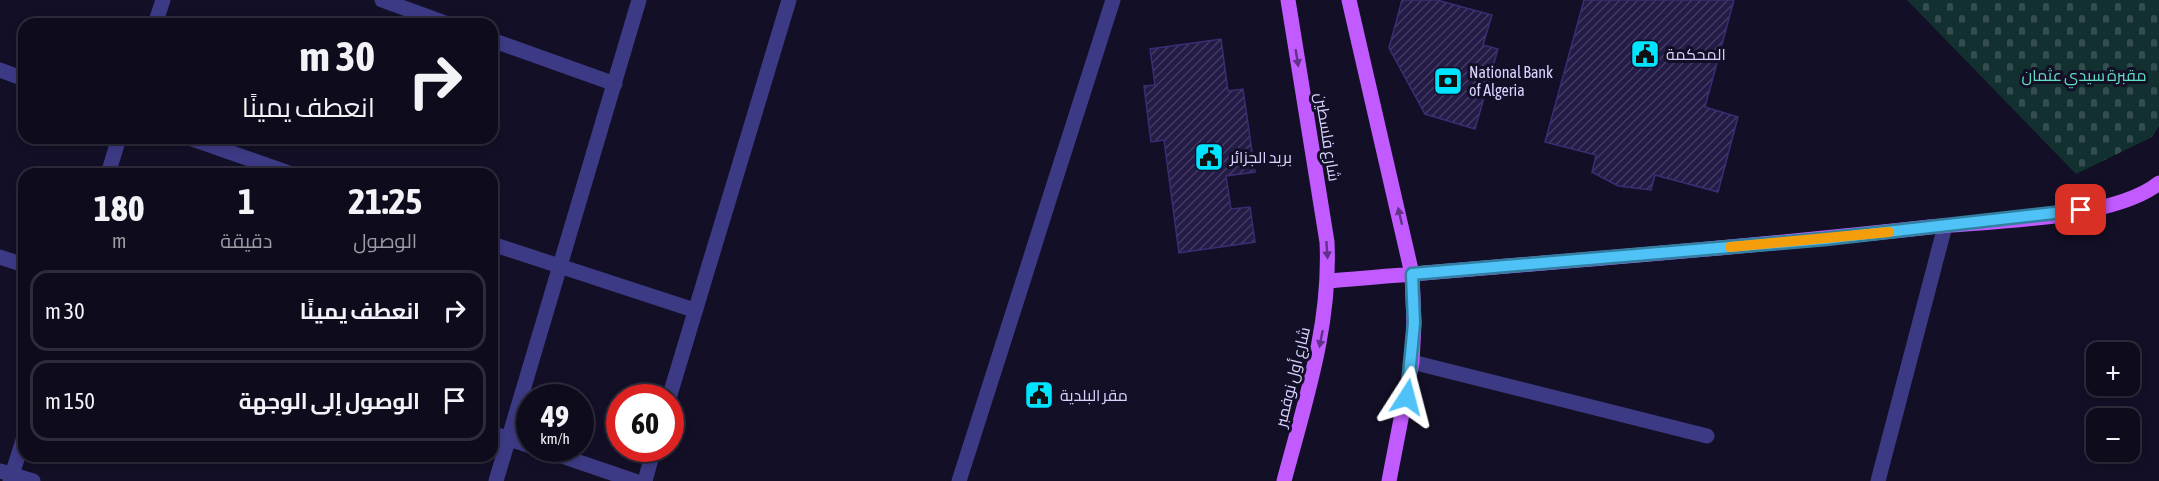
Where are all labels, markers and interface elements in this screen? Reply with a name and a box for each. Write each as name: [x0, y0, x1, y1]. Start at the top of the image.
text: 30 m: [300, 32, 375, 80]
public building icon: المحكمة: [1629, 38, 1661, 70]
icon: right: [396, 42, 474, 120]
place label: المحكمة: [1666, 45, 1726, 63]
one-way arrow: [1293, 48, 1302, 67]
place label: National Bank of Algeria: [1469, 63, 1553, 100]
bank icon: National Bank of Algeria: [1432, 65, 1464, 97]
park label: مقبرة سيدي عثمان: [2022, 66, 2146, 89]
street label: شارع فلسطين: [1309, 91, 1344, 183]
text: انعطف يمينًا: [242, 92, 375, 123]
public building icon: بريد الجزائر: [1193, 141, 1225, 173]
place label: بريد الجزائر: [1229, 148, 1292, 167]
text: 1: [238, 180, 255, 222]
text: 21:25: [348, 180, 422, 222]
pin: [2055, 184, 2106, 235]
text: 180: [94, 187, 145, 229]
icon: arrive: [2064, 193, 2097, 226]
one-way arrow: [1395, 207, 1405, 226]
text: m: [112, 229, 126, 252]
text: دقيقة: [220, 229, 272, 252]
text: الوصول: [353, 229, 417, 252]
one-way arrow: [1322, 241, 1332, 260]
icon: right: [438, 294, 471, 327]
text: 30 m: [45, 298, 85, 324]
text: انعطف يمينًا: [300, 298, 420, 324]
street label: شارع أول نوفمبر: [1271, 325, 1316, 431]
one-way arrow: [1316, 329, 1325, 348]
map controls: [2086, 342, 2140, 462]
button: +: [2086, 342, 2140, 396]
position arrow: [1375, 365, 1439, 429]
public building icon: مقر البلدية: [1023, 379, 1055, 411]
icon: arrive: [438, 384, 471, 417]
speed limit sign: 60: [606, 384, 684, 462]
place label: مقر البلدية: [1060, 386, 1128, 405]
text: 150 m: [45, 388, 95, 414]
text: الوصول إلى الوجهة: [239, 388, 420, 414]
text: 49: [541, 399, 569, 433]
button: −: [2086, 408, 2140, 462]
text: km/h: [540, 430, 570, 447]

